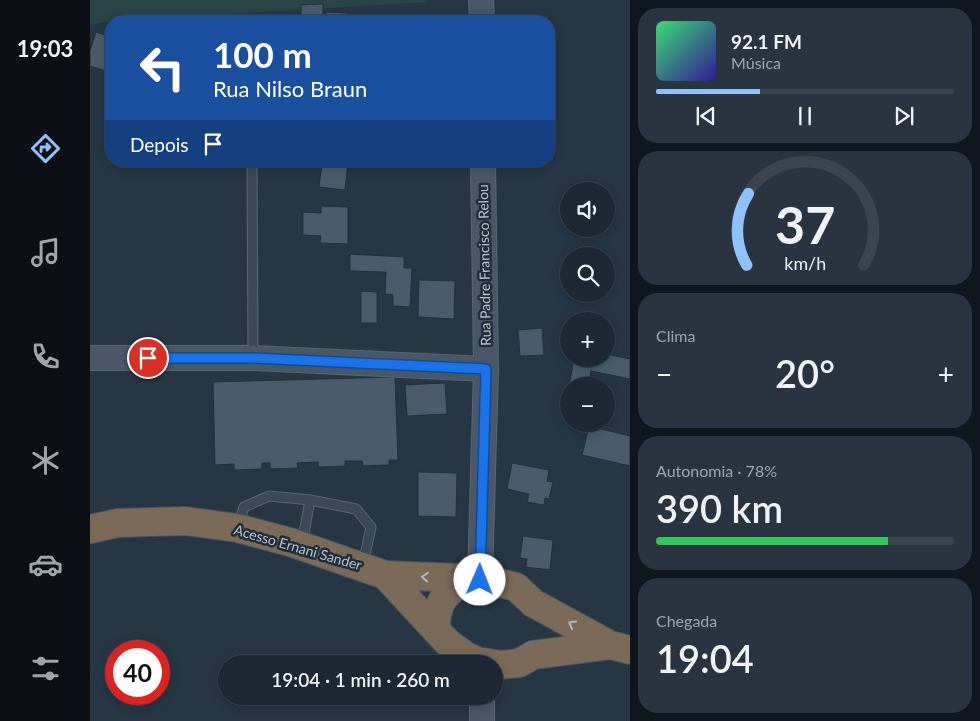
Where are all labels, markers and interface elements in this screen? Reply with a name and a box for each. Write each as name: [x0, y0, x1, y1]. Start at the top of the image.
text: 92.1 FM: [731, 30, 802, 53]
text: 100 m: [213, 33, 312, 75]
text: 19:03: [17, 35, 73, 62]
icon: left: [130, 35, 195, 100]
text: Música: [731, 53, 781, 72]
text: Rua Nilso Braun: [213, 75, 367, 102]
icon: previous: [692, 102, 720, 130]
icon: pause: [791, 102, 819, 130]
icon: next: [890, 102, 918, 130]
icon: arrive: [199, 130, 227, 158]
icon: directions: [28, 131, 63, 166]
text: Depois: [130, 133, 189, 156]
map controls: [560, 182, 615, 432]
button: sound: [560, 182, 615, 237]
street label: Rua Padre Francisco Relou: [474, 184, 494, 346]
text: 37: [775, 193, 835, 255]
icon: music: [28, 235, 63, 270]
button: search: [560, 247, 615, 302]
text: km/h: [784, 252, 826, 274]
button: +: [560, 312, 615, 367]
text: Clima: [656, 326, 695, 345]
pin: [127, 337, 169, 379]
icon: phone: [28, 339, 63, 374]
icon: arrive: [134, 344, 162, 372]
text: 20°: [775, 350, 835, 396]
text: −: [656, 357, 672, 391]
text: +: [938, 357, 954, 391]
button: −: [560, 377, 615, 432]
icon: climate: [28, 443, 63, 478]
text: Autonomia · 78%: [656, 461, 777, 480]
text: 390 km: [656, 485, 783, 531]
street label: Acesso Ernani Sander: [232, 521, 364, 573]
icon: car: [28, 547, 63, 582]
position arrow: [453, 553, 505, 605]
one-way arrow: [421, 572, 429, 583]
text: Chegada: [656, 611, 717, 630]
one-way arrow: [568, 620, 577, 630]
text: 19:04: [656, 635, 754, 681]
speed limit sign: 40: [105, 640, 170, 705]
icon: filters: [28, 651, 63, 686]
text: 19:04 · 1 min · 260 m: [271, 668, 450, 691]

